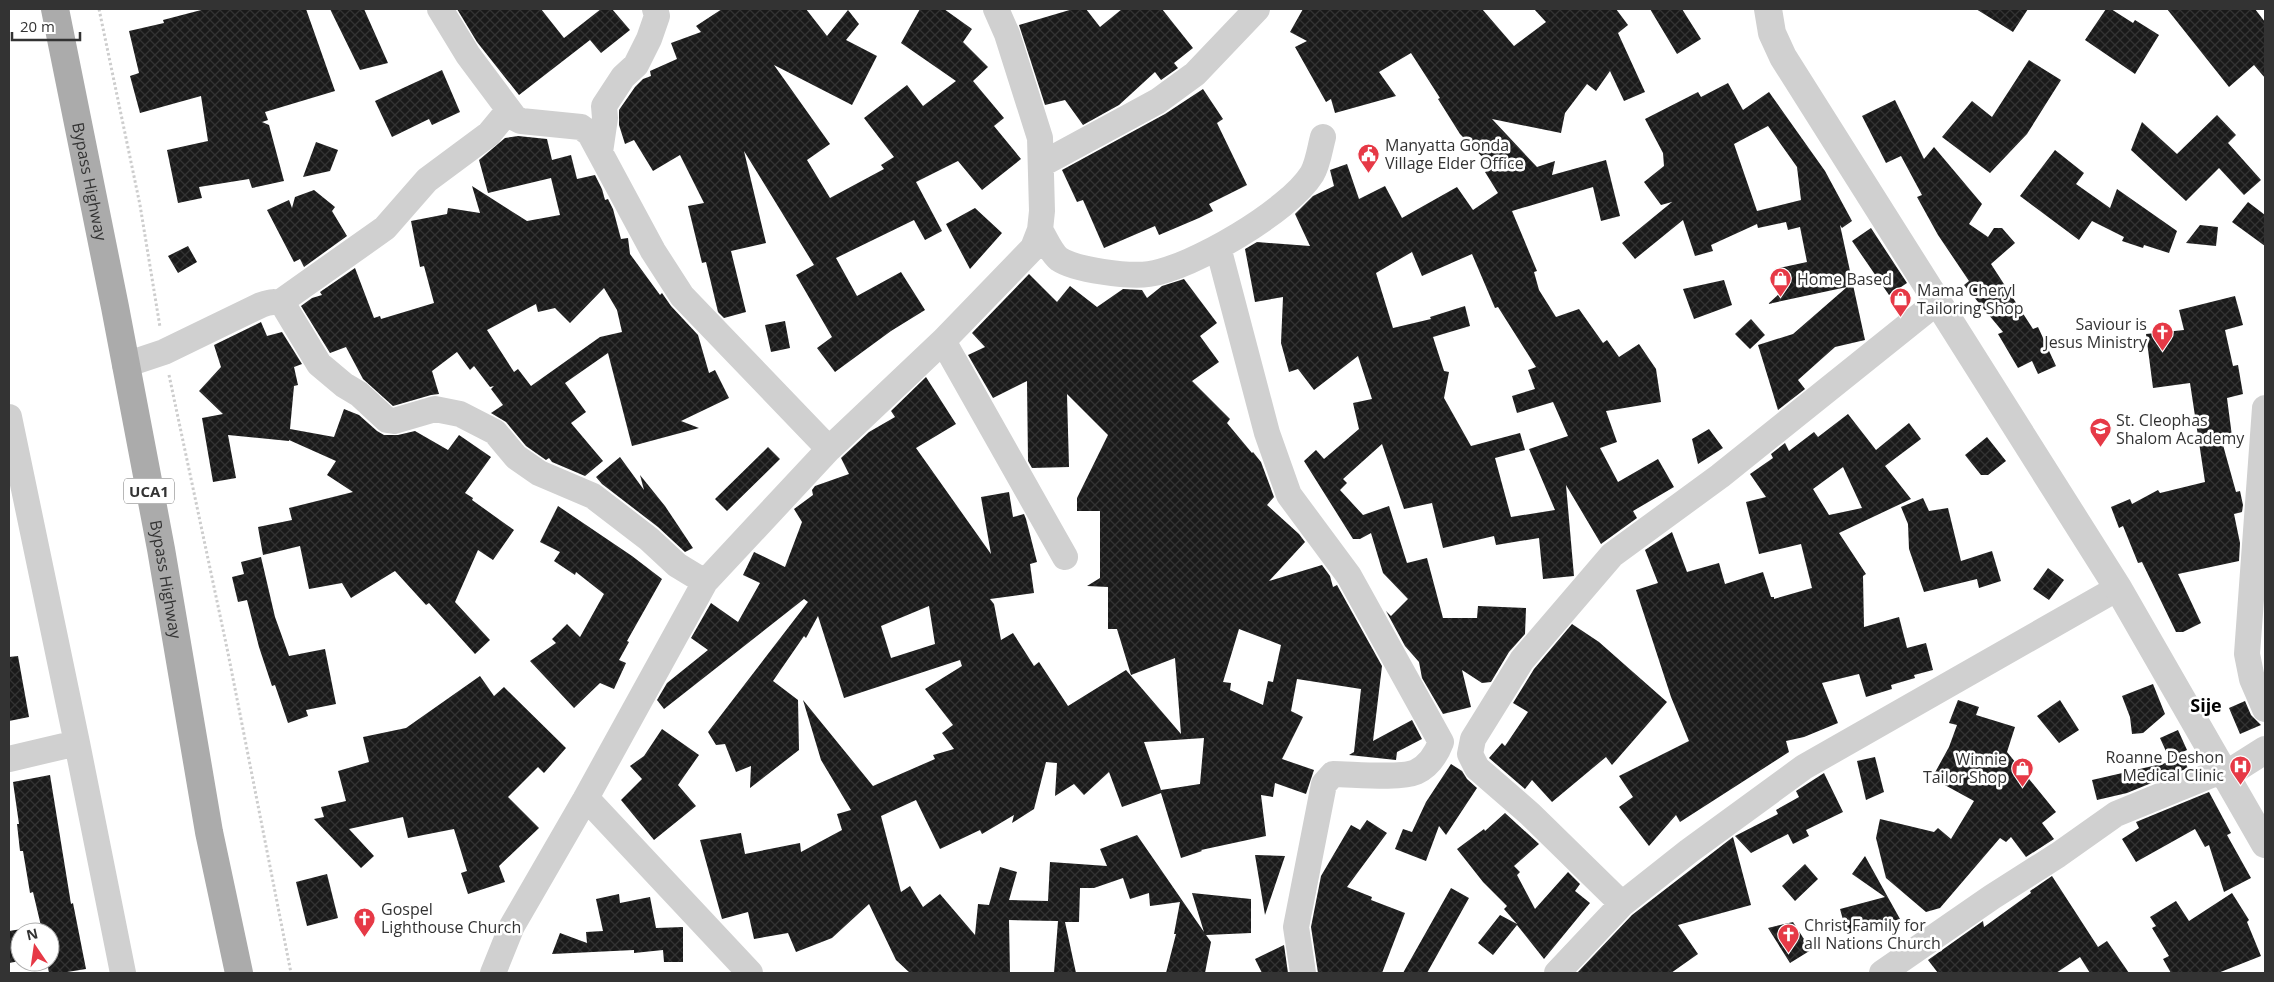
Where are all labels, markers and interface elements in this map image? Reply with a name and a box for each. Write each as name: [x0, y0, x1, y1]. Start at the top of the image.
scale bar: [12, 10, 80, 42]
text: 20 m: [20, 16, 55, 36]
street label: Bypass Highway: [67, 120, 113, 244]
place label: Manyatta Gonda Village Elder Office: [1385, 134, 1524, 174]
public building icon: Manyatta Gonda Village Elder Office: [1357, 142, 1381, 173]
shop icon: Home Based: [1769, 267, 1793, 298]
place label: Home Based: [1797, 268, 1892, 290]
place label: Mama Cheryl Tailoring Shop: [1917, 279, 2024, 319]
shop icon: Mama Cheryl Tailoring Shop: [1889, 287, 1913, 318]
place label: Saviour is Jesus Ministry: [2042, 313, 2148, 353]
church icon: Saviour is Jesus Ministry: [2151, 321, 2175, 352]
place label: St. Cleophas Shalom Academy: [2116, 409, 2245, 449]
school or university icon: St. Cleophas Shalom Academy: [2088, 417, 2112, 448]
road number: UCA1: [124, 478, 174, 504]
street label: Bypass Highway: [145, 518, 187, 641]
district label: Sije: [2190, 693, 2222, 717]
place label: Roanne Deshon Medical Clinic: [2105, 746, 2224, 786]
place label: Winnie Tailor Shop: [1923, 748, 2007, 788]
hospital icon: Roanne Deshon Medical Clinic: [2228, 754, 2252, 785]
shop icon: Winnie Tailor Shop: [2011, 756, 2035, 787]
place label: Gospel Lighthouse Church: [381, 898, 521, 938]
church icon: Gospel Lighthouse Church: [353, 906, 377, 937]
place label: Christ Family for all Nations Church: [1804, 914, 1941, 954]
north arrow: [10, 922, 60, 972]
church icon: Christ Family for all Nations Church: [1776, 922, 1800, 953]
text: N: [24, 923, 40, 944]

